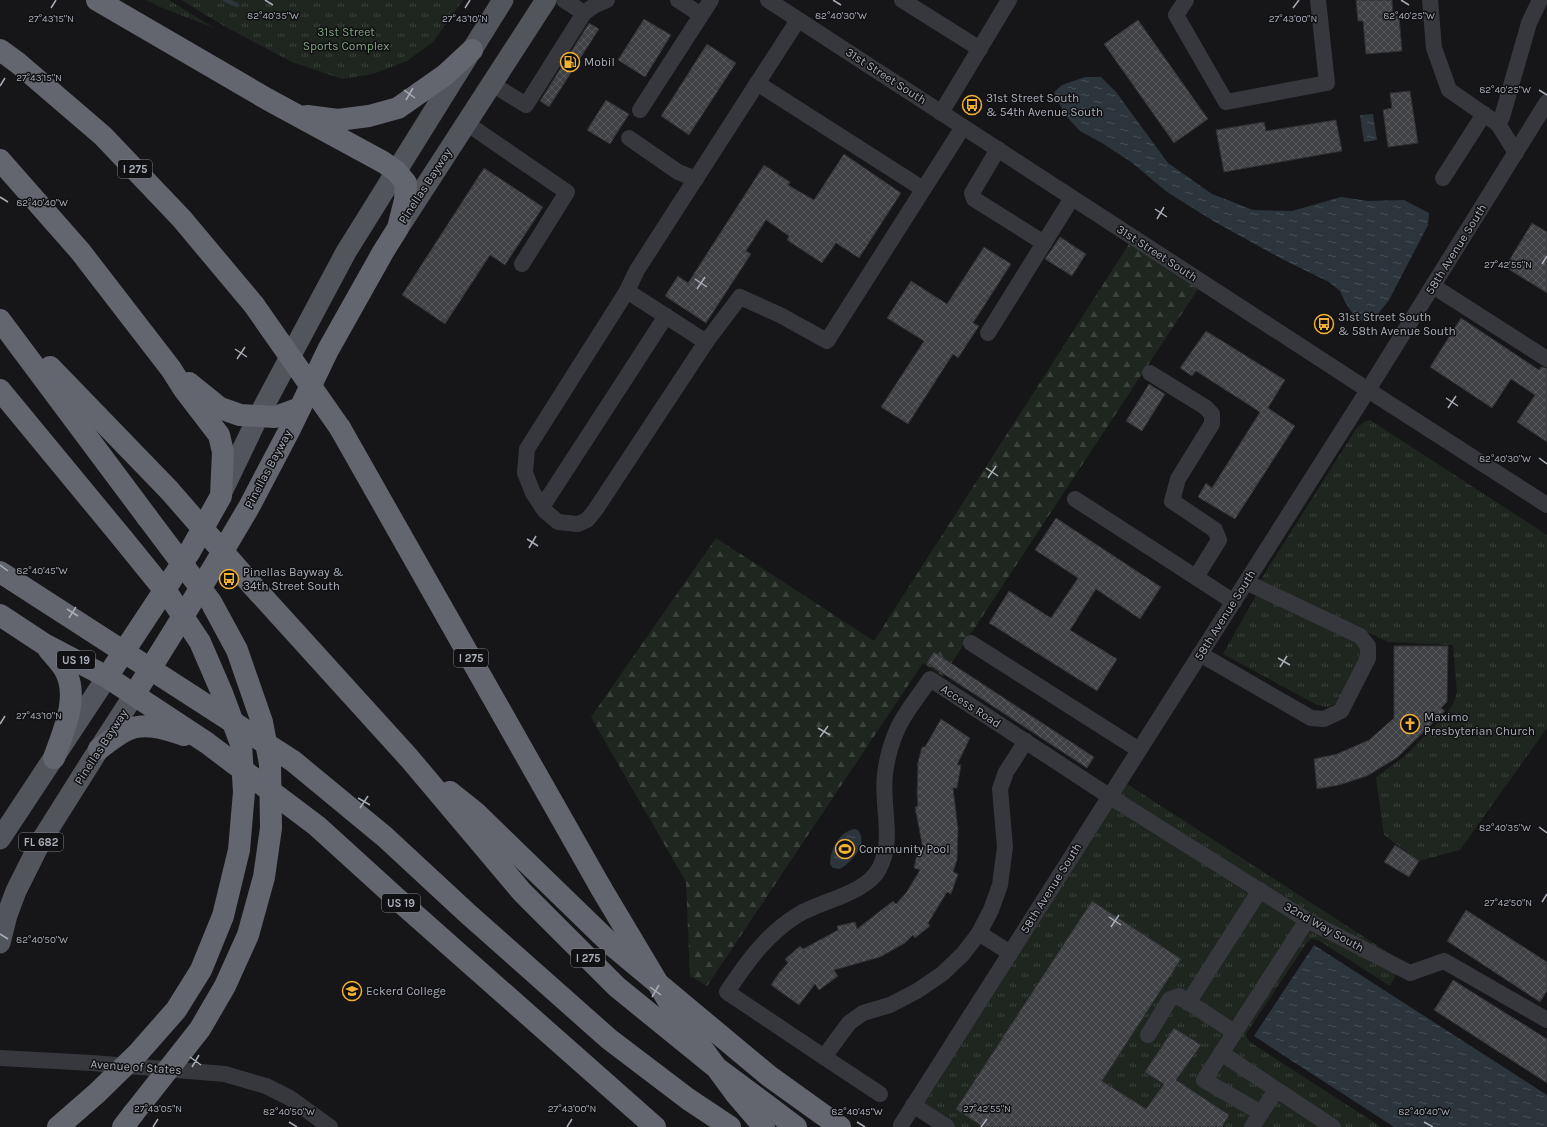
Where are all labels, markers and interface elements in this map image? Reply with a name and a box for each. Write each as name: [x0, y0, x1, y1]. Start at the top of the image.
text: 82°40'35"W: [247, 10, 299, 22]
text: 82°40'30"W: [815, 10, 867, 22]
text: 82°40'25"W: [1383, 10, 1435, 22]
text: 27°43'15"N: [28, 13, 74, 25]
text: 27°43'10"N: [442, 13, 488, 25]
text: 27°43'00"N: [1269, 13, 1317, 25]
park label: 31st Street Sports Complex: [303, 25, 389, 53]
street label: 31st Street South: [843, 45, 929, 107]
fuel station icon: Mobil: [559, 51, 581, 73]
place label: Mobil: [584, 55, 615, 69]
text: 27°43'15"N: [16, 72, 62, 84]
text: 82°40'25"W: [1479, 84, 1531, 96]
place label: 31st Street South & 54th Avenue South: [986, 91, 1103, 119]
bus stop icon: 31st Street South & 54th Avenue South: [961, 94, 983, 116]
street label: Pinellas Bayway: [396, 146, 455, 226]
road number: I 275: [118, 160, 152, 178]
text: 82°40'40"W: [16, 197, 68, 209]
street label: 58th Avenue South: [1423, 201, 1489, 297]
street label: 31st Street South: [1114, 222, 1200, 284]
text: 27°42'55"N: [1484, 259, 1532, 271]
place label: 31st Street South & 58th Avenue South: [1338, 310, 1456, 338]
bus stop icon: 31st Street South & 58th Avenue South: [1313, 313, 1335, 335]
street label: Pinellas Bayway: [241, 427, 295, 511]
text: 82°40'30"W: [1479, 453, 1531, 465]
text: 82°40'45"W: [16, 565, 68, 577]
place label: Pinellas Bayway & 34th Street South: [243, 565, 343, 593]
street label: 58th Avenue South: [1192, 567, 1258, 663]
bus stop icon: Pinellas Bayway & 34th Street South: [218, 568, 240, 590]
road number: I 275: [454, 649, 488, 667]
road number: US 19: [57, 651, 95, 669]
street label: Access Road: [938, 681, 1004, 731]
street label: Pinellas Bayway: [72, 707, 131, 787]
text: 27°43'10"N: [16, 710, 62, 722]
place label: Maximo Presbyterian Church: [1424, 710, 1535, 738]
church icon: Maximo Presbyterian Church: [1399, 713, 1421, 735]
text: 82°40'35"W: [1479, 822, 1531, 834]
road number: FL 682: [19, 833, 63, 851]
sports icon: Community Pool: [834, 838, 856, 860]
street label: 58th Avenue South: [1018, 840, 1084, 936]
place label: Community Pool: [859, 842, 950, 856]
road number: US 19: [382, 894, 420, 912]
text: 27°42'50"N: [1484, 897, 1532, 909]
street label: 32nd Way South: [1281, 899, 1367, 955]
text: 82°40'50"W: [16, 934, 68, 946]
road number: I 275: [571, 949, 605, 967]
school or university icon: Eckerd College: [341, 980, 363, 1002]
place label: Eckerd College: [366, 984, 446, 998]
street label: Avenue of States: [90, 1057, 182, 1077]
text: 27°43'05"N: [134, 1103, 182, 1115]
text: 27°43'00"N: [548, 1103, 596, 1115]
text: 27°42'55"N: [963, 1103, 1011, 1115]
text: 82°40'50"W: [263, 1106, 315, 1118]
text: 82°40'45"W: [831, 1106, 883, 1118]
text: 82°40'40"W: [1398, 1106, 1450, 1118]

